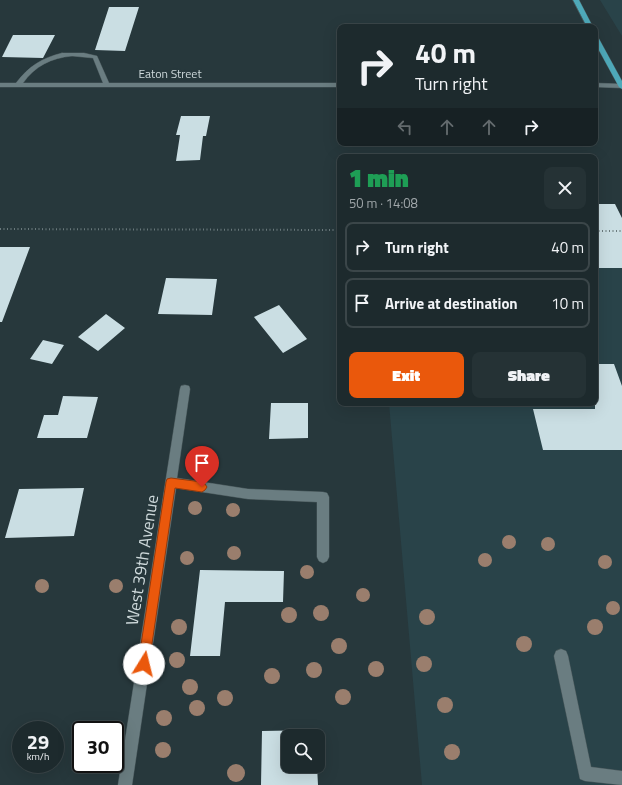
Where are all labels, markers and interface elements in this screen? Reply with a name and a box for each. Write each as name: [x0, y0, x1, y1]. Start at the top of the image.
text: 40 m: [415, 31, 476, 74]
icon: right: [349, 40, 401, 92]
street label: Eaton Street: [138, 64, 202, 83]
text: Turn right: [415, 70, 488, 97]
icon: left: [394, 116, 416, 138]
icon: ahead: [436, 116, 458, 138]
icon: ahead: [478, 116, 500, 138]
icon: right: [520, 116, 542, 138]
text: 1 min: [349, 160, 409, 196]
button: close: [544, 167, 586, 209]
text: 50 m · 14:08: [349, 193, 418, 213]
icon: right: [351, 236, 373, 258]
text: Turn right: [385, 236, 449, 259]
text: 40 m: [551, 236, 584, 259]
icon: arrive: [351, 292, 373, 314]
text: Arrive at destination: [385, 292, 518, 315]
text: 10 m: [551, 292, 584, 315]
button: Exit: [349, 352, 464, 398]
button: Share: [472, 352, 586, 398]
pin: [185, 446, 219, 487]
icon: arrive: [191, 452, 213, 474]
street label: West 39th Avenue: [119, 493, 165, 627]
position arrow: [123, 643, 165, 685]
speed limit sign: 30: [72, 721, 124, 773]
text: 29: [27, 726, 49, 757]
map controls: [281, 729, 325, 773]
button: search: [281, 729, 325, 773]
text: km/h: [27, 749, 49, 764]

